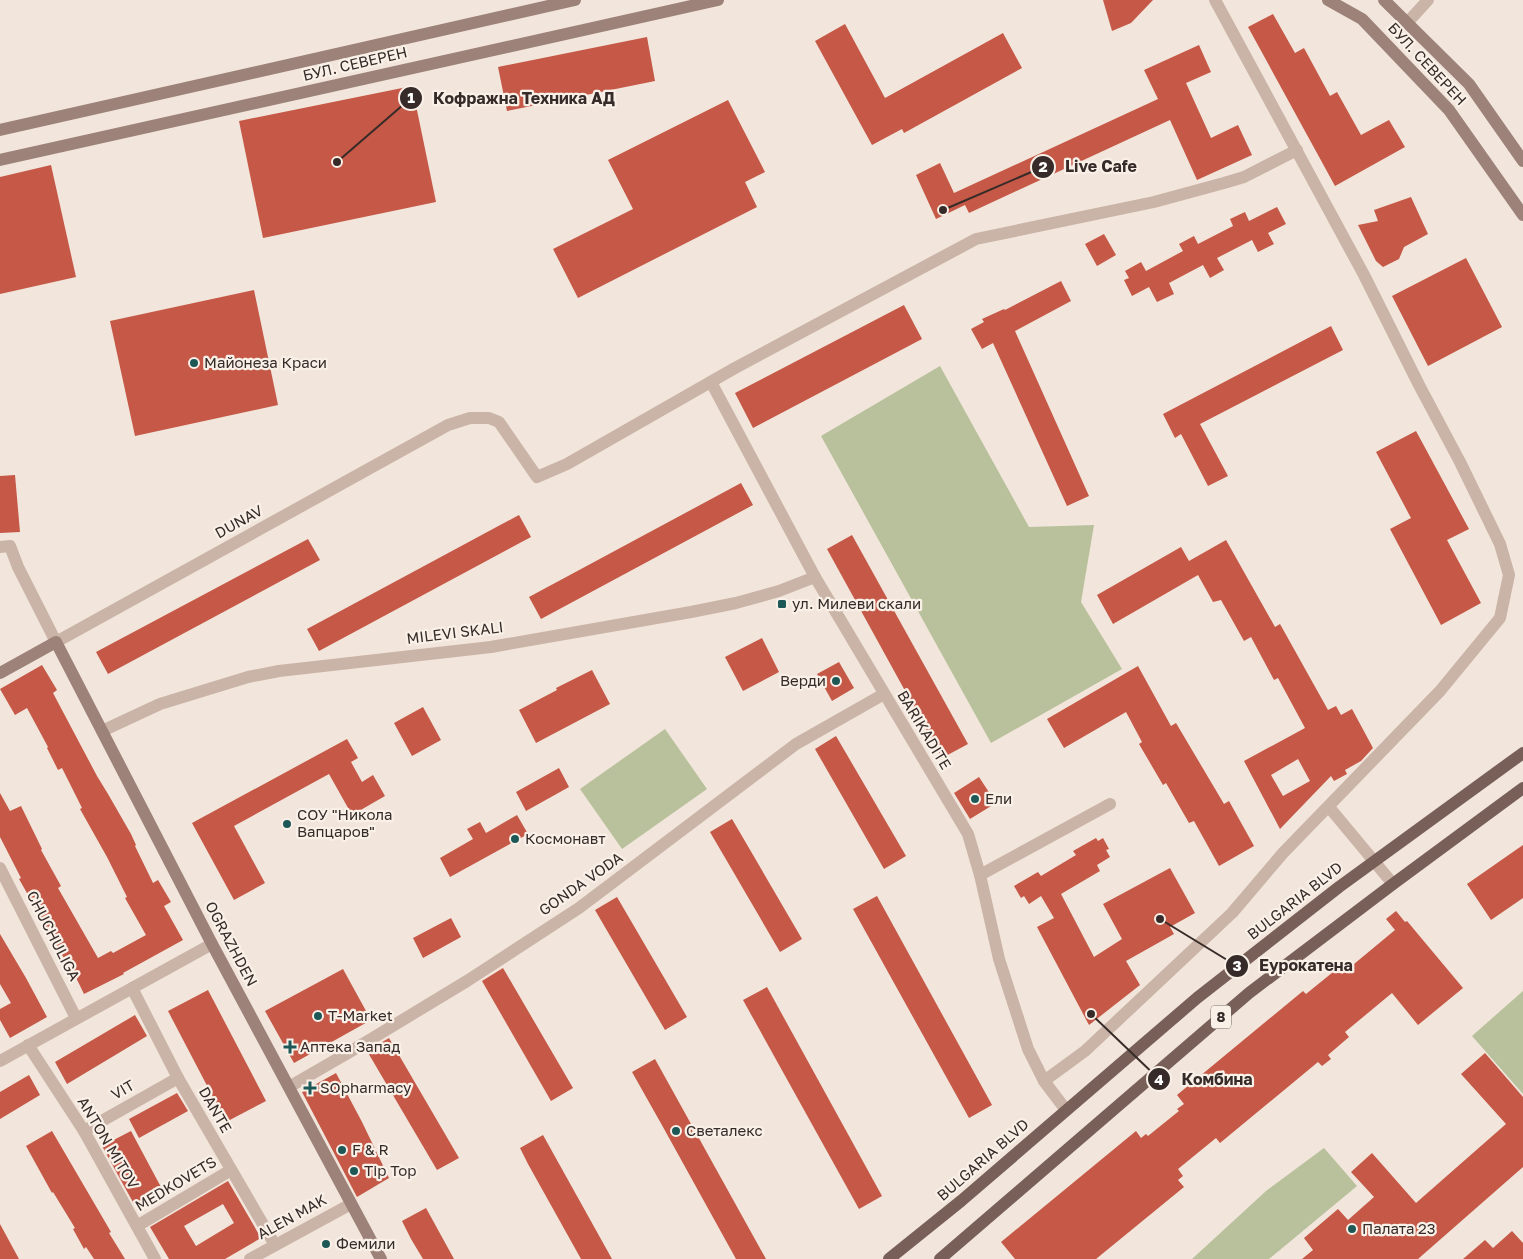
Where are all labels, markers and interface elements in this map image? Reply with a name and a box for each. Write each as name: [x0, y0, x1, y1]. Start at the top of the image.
street label: БУЛ. СЕВЕРЕН: [1385, 18, 1471, 108]
street label: БУЛ. СЕВЕРЕН: [301, 42, 409, 84]
callout: Кофражна Техника АД: [398, 83, 625, 114]
text: 1: [407, 88, 415, 106]
text: Кофражна Техника АД: [433, 88, 615, 108]
callout: Live Cafe: [1030, 151, 1147, 182]
text: Live Cafe: [1065, 156, 1137, 176]
text: 2: [1038, 157, 1048, 175]
place label: Майонеза Краси: [204, 353, 327, 371]
marker: Майонеза Краси: [188, 357, 200, 369]
street label: DUNAV: [212, 501, 265, 542]
place label: ул. Милеви скали: [792, 594, 921, 612]
marker: ул. Милеви скали: [776, 598, 788, 610]
street label: MILEVI SKALI: [405, 617, 504, 647]
place label: Верди: [780, 671, 826, 689]
marker: Верди: [830, 675, 842, 687]
street label: BARIKADITE: [894, 687, 956, 772]
place label: Ели: [985, 789, 1012, 807]
marker: Ели: [969, 793, 981, 805]
place label: СОУ "Никола Вапцаров": [297, 805, 392, 840]
marker: СОУ "Никола Вапцаров": [281, 818, 293, 830]
place label: Космонавт: [525, 829, 606, 847]
marker: Космонавт: [509, 833, 521, 845]
street label: GONDA VODA: [535, 848, 626, 919]
street label: BULGARIA BLVD: [1243, 858, 1345, 943]
street label: CHUCHULIGA: [23, 887, 84, 984]
street label: OGRAZHDEN: [202, 898, 262, 989]
callout: Еурокатена: [1224, 950, 1363, 981]
text: Еурокатена: [1259, 955, 1353, 975]
text: 3: [1232, 956, 1242, 974]
place label: T-Market: [328, 1006, 393, 1024]
road number: 8: [1211, 1006, 1231, 1028]
marker: T-Market: [312, 1010, 324, 1022]
place label: Аптека Запад: [300, 1037, 400, 1055]
marker: Аптека Запад: [284, 1041, 296, 1053]
callout: Комбина: [1147, 1064, 1263, 1095]
text: Комбина: [1181, 1069, 1253, 1089]
text: 4: [1154, 1070, 1164, 1088]
street label: VIT: [108, 1075, 137, 1103]
place label: SOpharmacy: [320, 1078, 412, 1096]
marker: SOpharmacy: [304, 1082, 316, 1094]
street label: DANTE: [196, 1083, 236, 1136]
street label: ANTON MITOV: [74, 1093, 143, 1192]
street label: BULGARIA BLVD: [933, 1115, 1032, 1204]
place label: Светалекс: [686, 1121, 763, 1139]
marker: Светалекс: [670, 1125, 682, 1137]
place label: F & R: [352, 1140, 389, 1158]
marker: F & R: [336, 1144, 348, 1156]
street label: MEDKOVETS: [132, 1152, 219, 1214]
place label: Tip Top: [364, 1161, 416, 1179]
marker: Tip Top: [348, 1165, 360, 1177]
street label: ALEN MAK: [254, 1190, 329, 1242]
place label: Палата 23: [1362, 1219, 1436, 1237]
marker: Палата 23: [1346, 1223, 1358, 1235]
place label: Фемили: [336, 1234, 395, 1252]
marker: Фемили: [320, 1238, 332, 1250]

